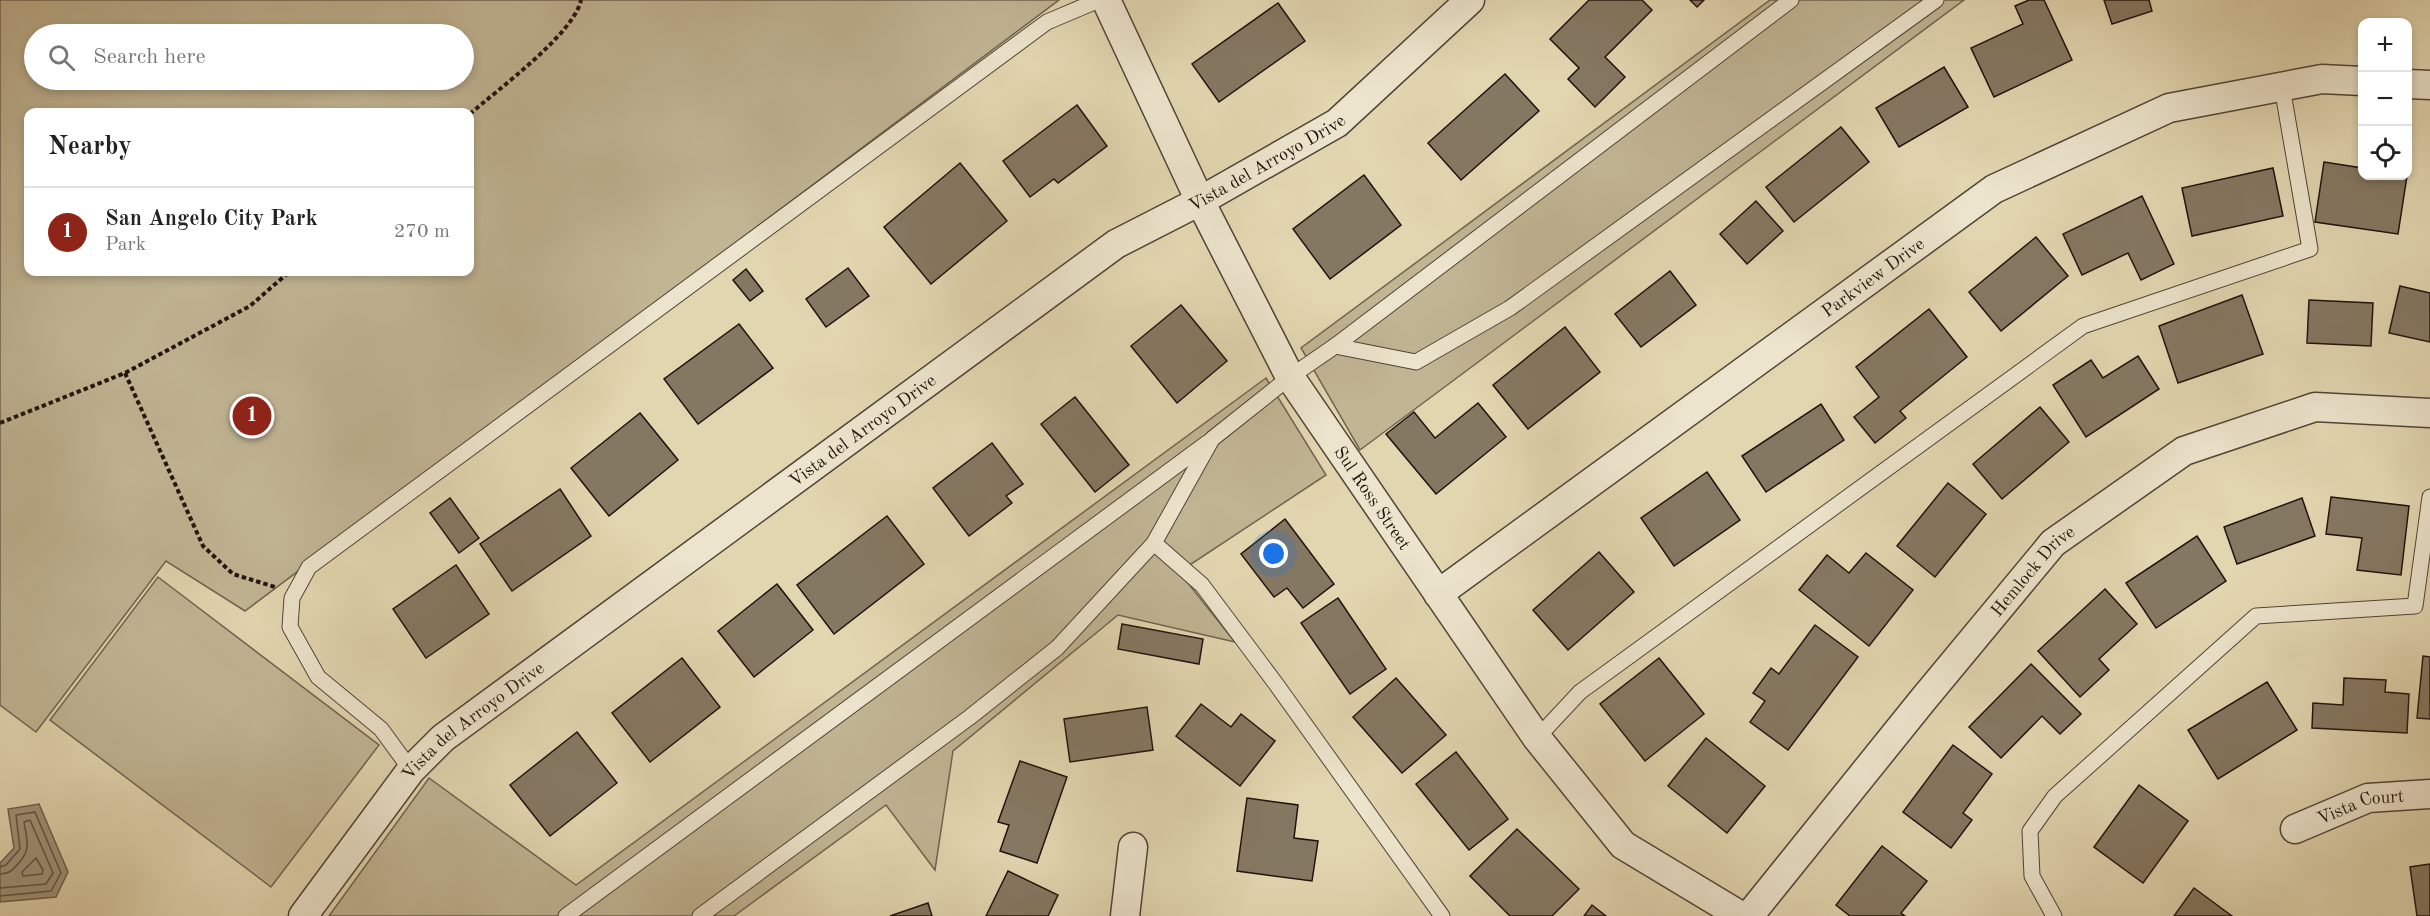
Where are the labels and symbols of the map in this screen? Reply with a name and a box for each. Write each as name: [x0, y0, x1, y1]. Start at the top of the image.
street label: Vista del Arroyo Drive: [1186, 112, 1350, 215]
street label: Parkview Drive: [1819, 235, 1928, 321]
street label: Vista del Arroyo Drive: [786, 371, 940, 491]
pin: 1: [232, 394, 272, 438]
street label: Sul Ross Street: [1330, 443, 1413, 553]
street label: Hemlock Drive: [1988, 523, 2078, 620]
your location: [1259, 539, 1288, 568]
street label: Vista del Arroyo Drive: [399, 659, 548, 783]
street label: Vista Court: [2315, 788, 2404, 829]

